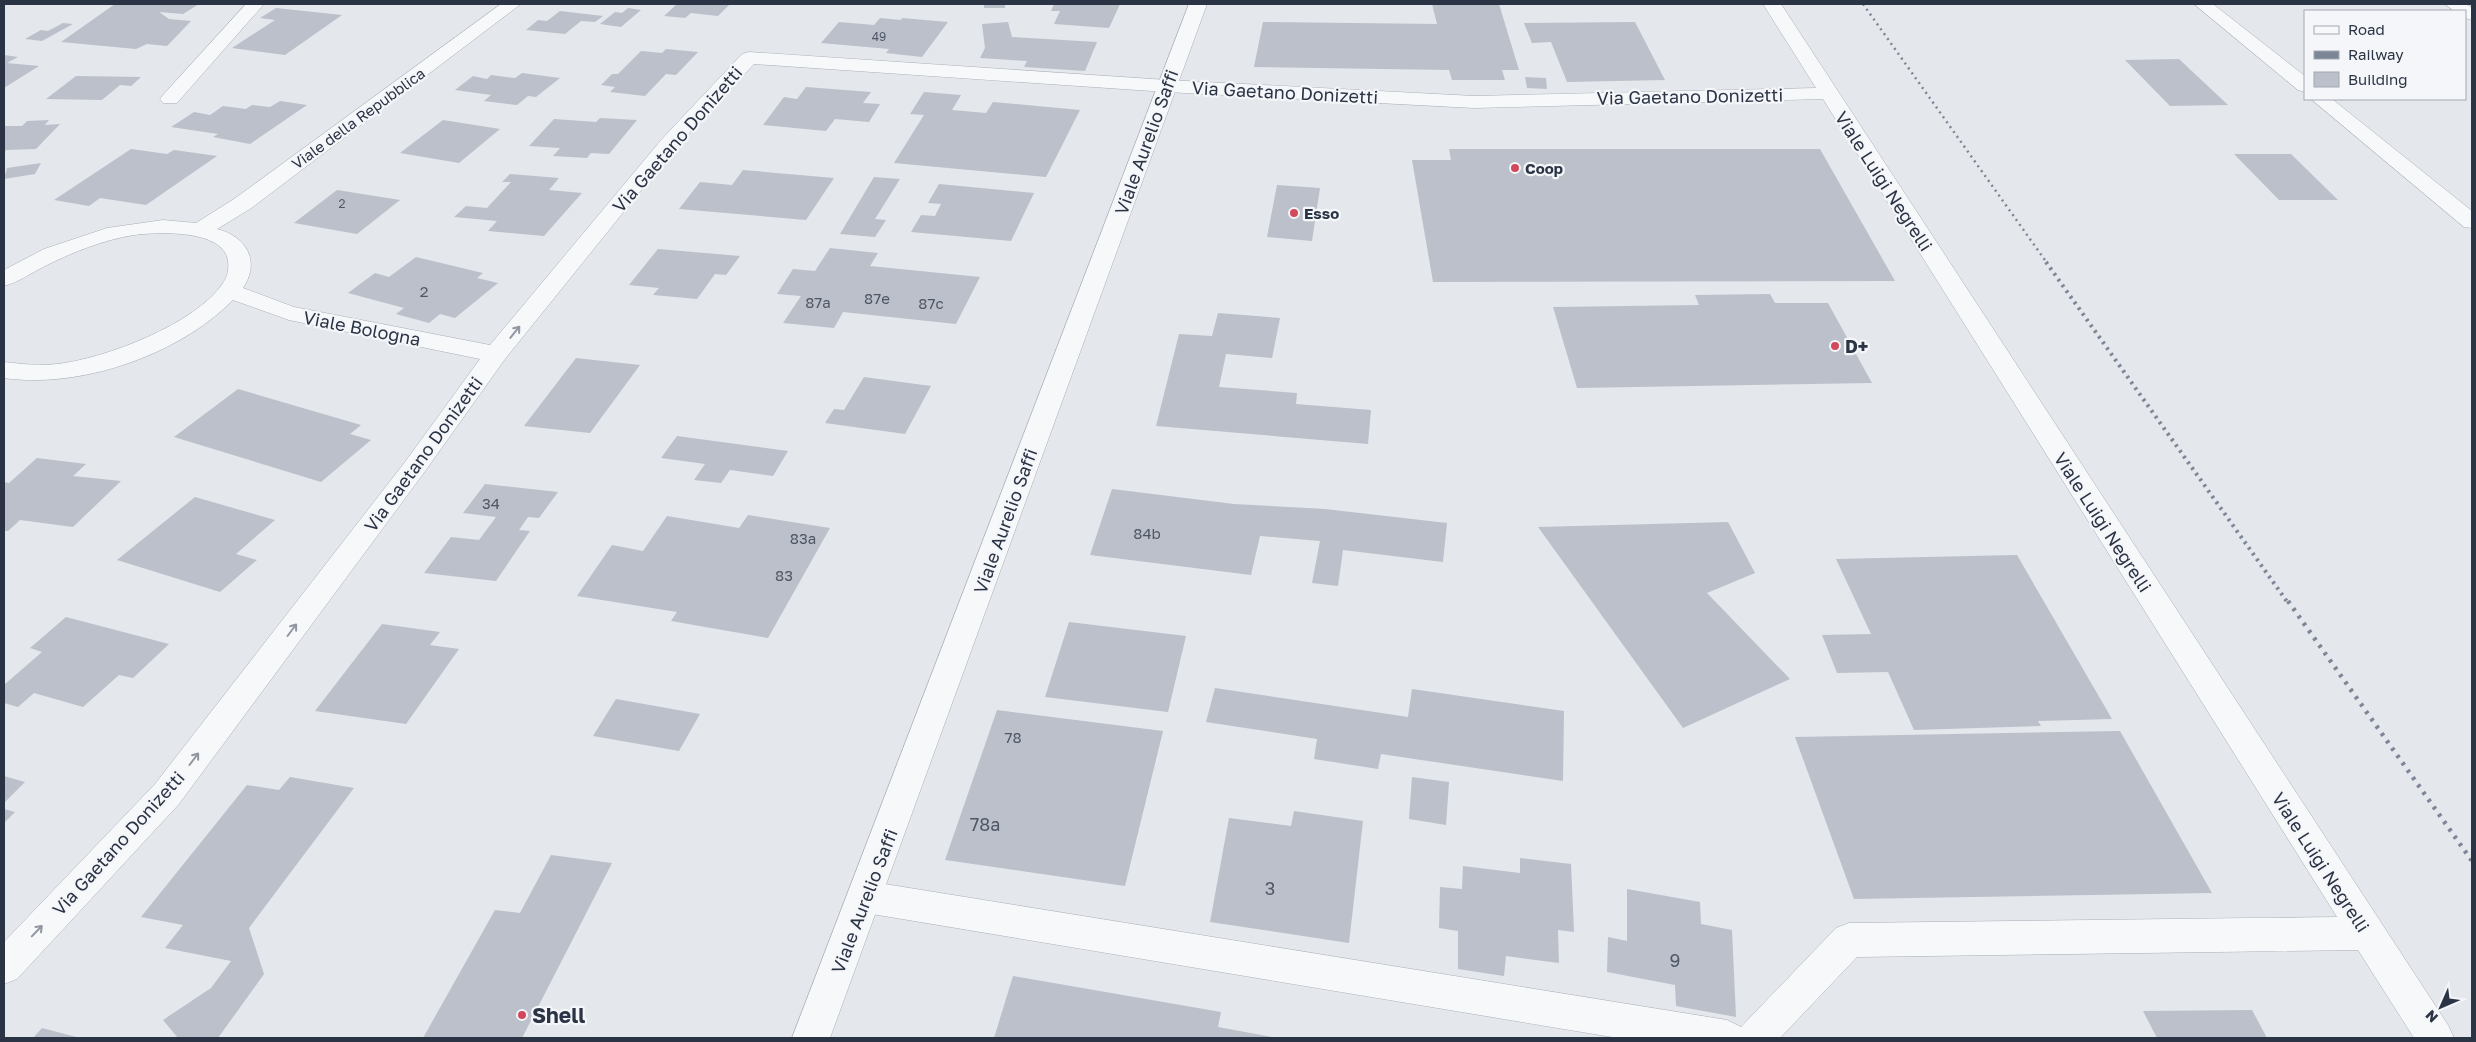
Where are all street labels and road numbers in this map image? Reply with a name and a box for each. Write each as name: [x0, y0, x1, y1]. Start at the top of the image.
street label: Via Gaetano Donizetti: [608, 61, 746, 217]
street label: Viale della Repubblica: [288, 64, 428, 172]
street label: Viale Aurelio Saffi: [1109, 66, 1183, 218]
street label: Via Gaetano Donizetti: [1191, 76, 1379, 108]
street label: Via Gaetano Donizetti: [1597, 83, 1783, 109]
street label: Viale Luigi Negrelli: [1831, 107, 1937, 255]
street label: Viale Bologna: [301, 306, 423, 350]
street label: Via Gaetano Donizetti: [359, 372, 487, 536]
street label: Viale Aurelio Saffi: [968, 445, 1042, 597]
street label: Viale Luigi Negrelli: [2050, 448, 2156, 596]
street label: Via Gaetano Donizetti: [47, 766, 189, 920]
street label: Viale Luigi Negrelli: [2268, 788, 2374, 936]
street label: Viale Aurelio Saffi: [826, 826, 902, 976]

